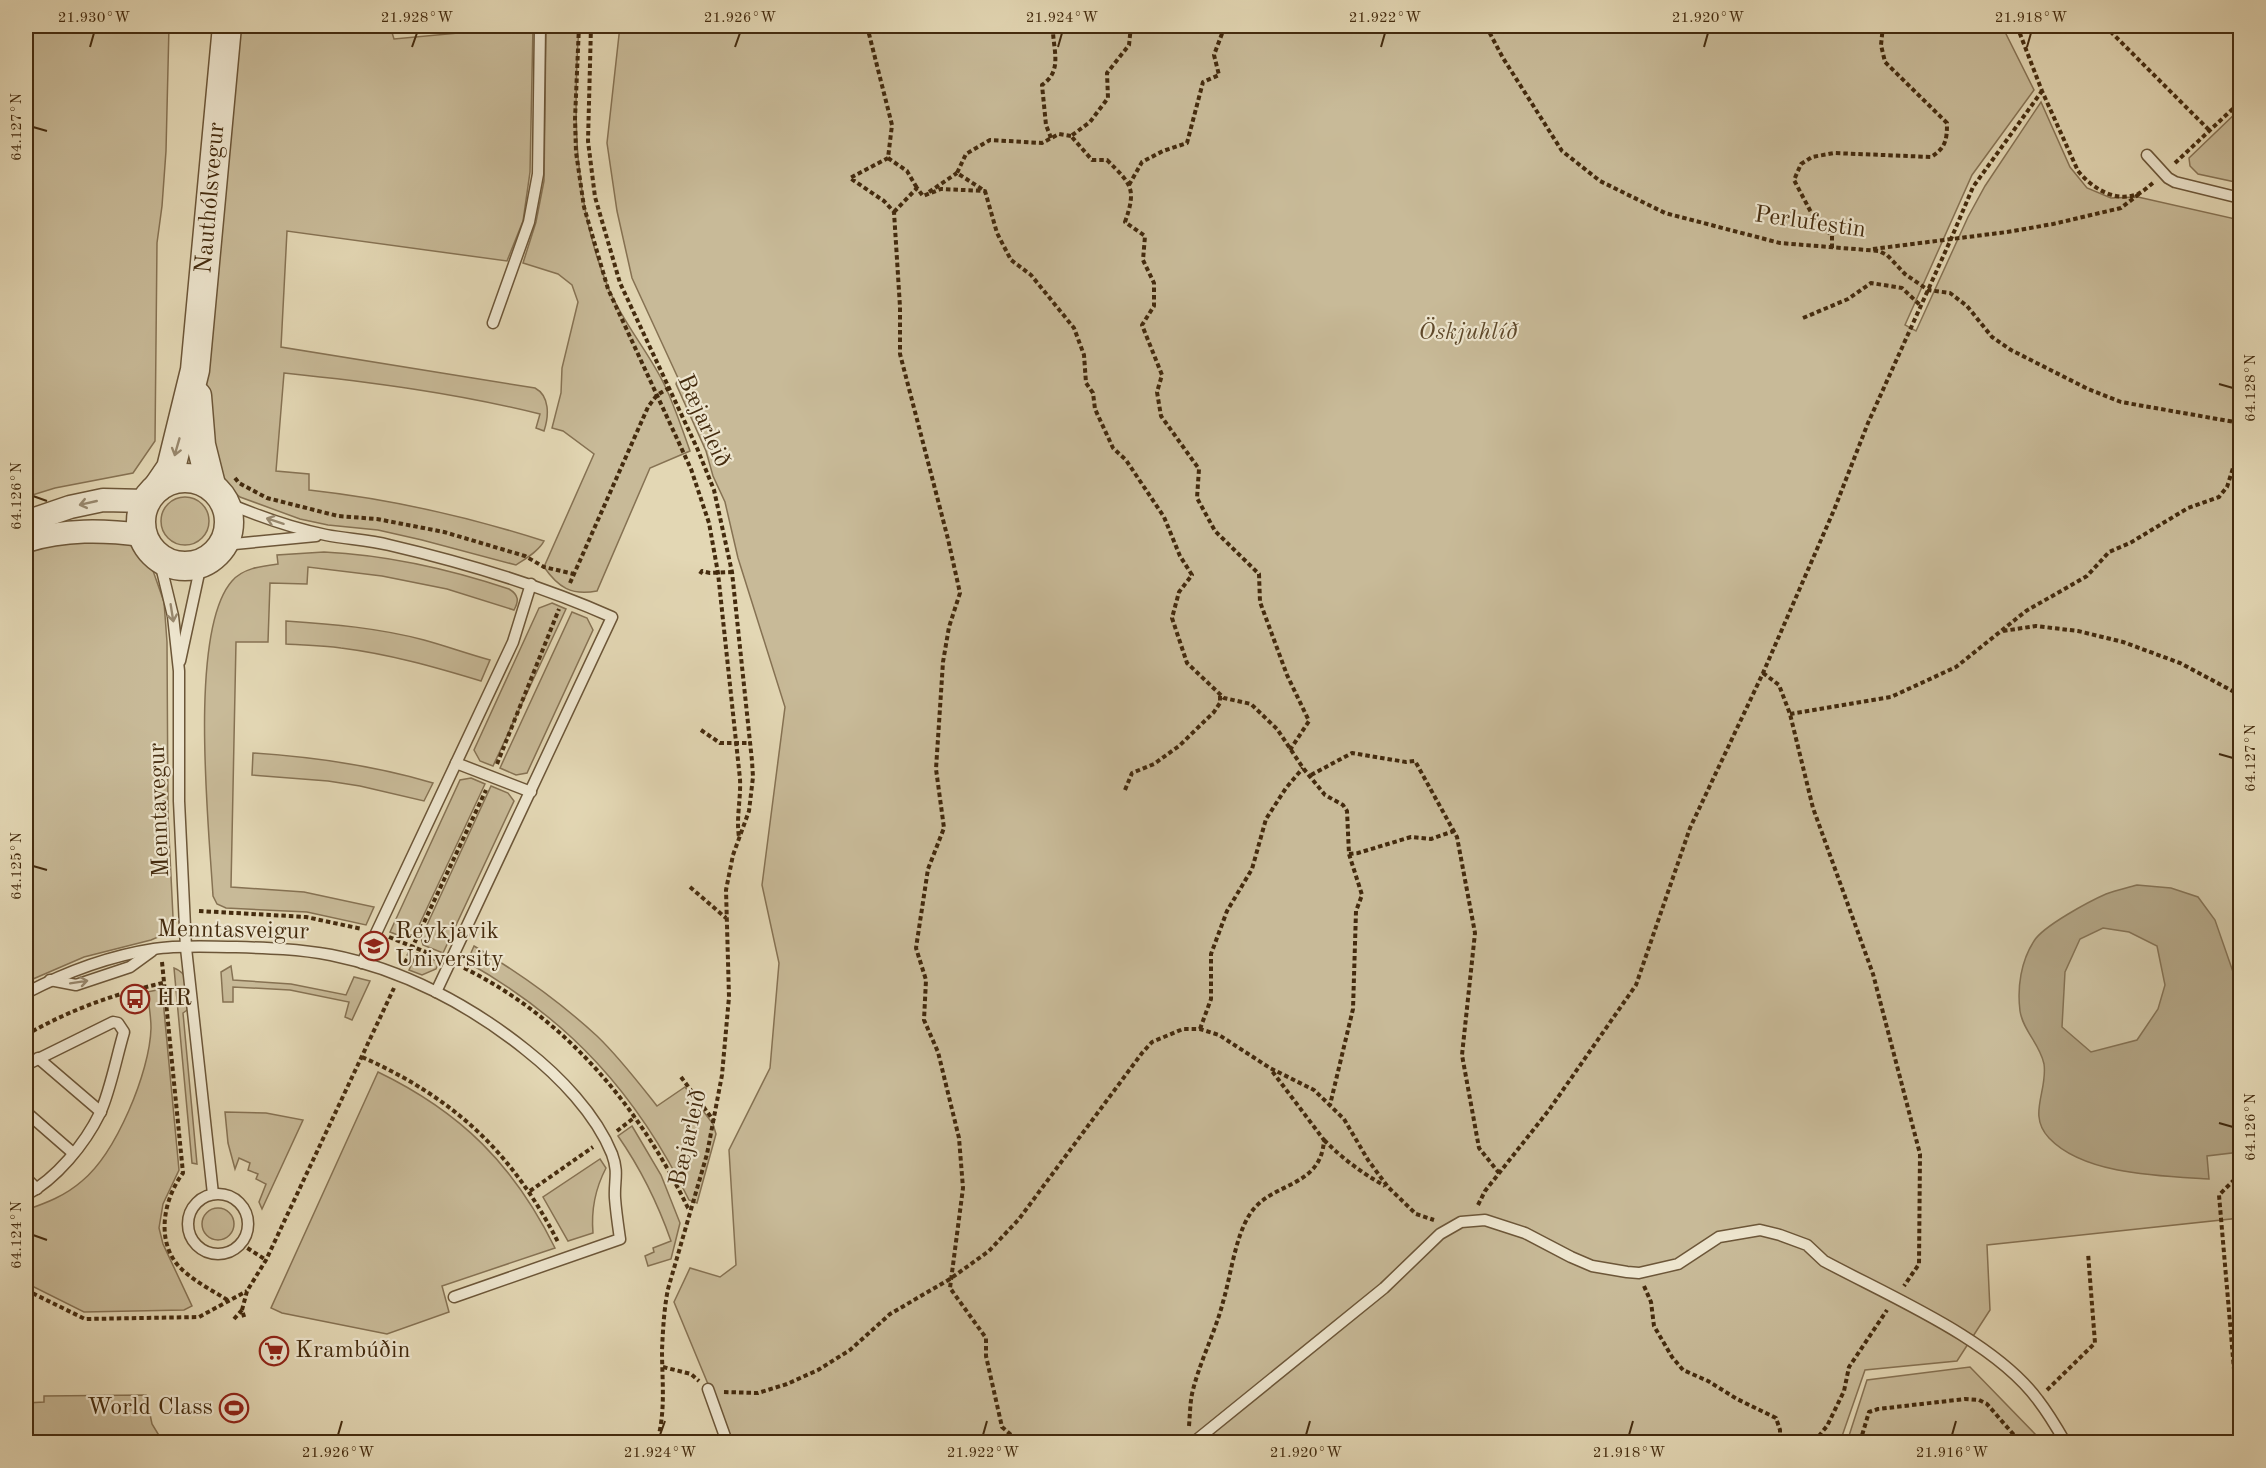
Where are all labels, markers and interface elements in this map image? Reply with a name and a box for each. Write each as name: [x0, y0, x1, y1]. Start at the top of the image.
text: 21.930°W: [58, 11, 130, 26]
text: 21.928°W: [381, 11, 453, 26]
text: 21.926°W: [704, 11, 776, 26]
text: 21.924°W: [1026, 11, 1098, 26]
text: 21.922°W: [1349, 11, 1421, 26]
text: 21.920°W: [1672, 11, 1744, 26]
text: 21.918°W: [1995, 11, 2067, 26]
text: 64.127°N: [10, 93, 25, 161]
street label: Nauthólsvegur: [192, 121, 230, 275]
street label: Perlufestin: [1753, 203, 1867, 243]
park label: Öskjuhlíð: [1418, 317, 1519, 345]
text: 64.128°N: [2244, 354, 2259, 422]
street label: Bæjarleið: [672, 371, 734, 471]
one-way arrow: [171, 437, 182, 456]
text: 64.126°N: [10, 462, 25, 530]
one-way arrow: [78, 498, 97, 510]
one-way arrow: [266, 515, 285, 526]
one-way arrow: [166, 603, 177, 623]
text: 64.127°N: [2244, 724, 2259, 792]
street label: Menntavegur: [146, 742, 174, 878]
text: 64.125°N: [10, 832, 25, 900]
street label: Menntasveigur: [157, 918, 310, 944]
place label: Reykjavik University: [395, 920, 504, 972]
school or university icon: Reykjavik University: [358, 930, 390, 962]
one-way arrow: [69, 977, 88, 988]
bus stop icon: HR: [119, 983, 151, 1015]
place label: HR: [156, 987, 192, 1011]
street label: Bæjarleið: [666, 1087, 712, 1189]
text: 64.126°N: [2244, 1093, 2259, 1161]
text: 64.124°N: [10, 1201, 25, 1269]
supermarket icon: Krambúðin: [258, 1335, 290, 1367]
place label: Krambúðin: [295, 1339, 410, 1363]
sports icon: World Class: [218, 1392, 250, 1424]
place label: World Class: [87, 1396, 213, 1420]
text: 21.926°W: [302, 1446, 374, 1461]
text: 21.924°W: [624, 1446, 696, 1461]
text: 21.922°W: [947, 1446, 1019, 1461]
text: 21.920°W: [1270, 1446, 1342, 1461]
text: 21.918°W: [1593, 1446, 1665, 1461]
text: 21.916°W: [1916, 1446, 1988, 1461]

